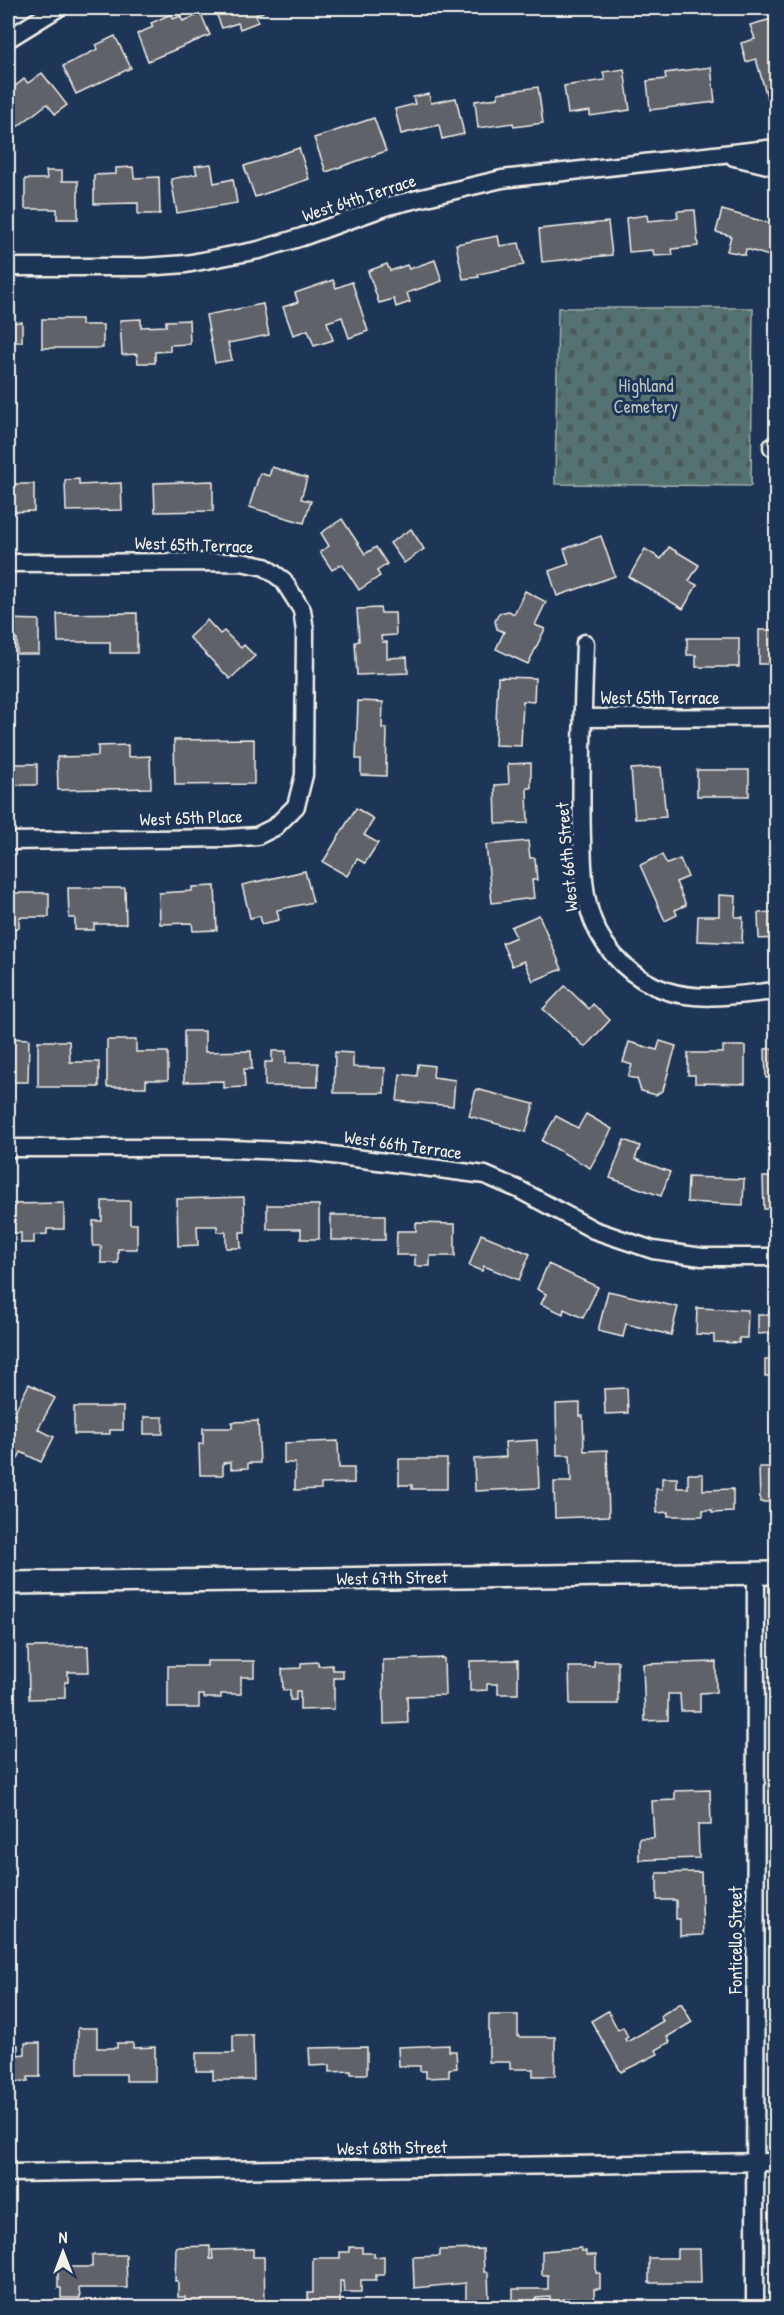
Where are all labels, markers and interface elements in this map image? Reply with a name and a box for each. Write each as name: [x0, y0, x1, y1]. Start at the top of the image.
street label: West 64th Terrace: [299, 167, 419, 228]
park label: Highland Cemetery: [614, 373, 679, 419]
street label: West 65th Terrace: [134, 530, 254, 559]
street label: West 65th Terrace: [601, 685, 719, 710]
street label: West 66th Street: [549, 801, 584, 913]
street label: West 65th Place: [139, 803, 243, 832]
street label: West 66th Terrace: [343, 1124, 463, 1165]
street label: West 67th Street: [336, 1564, 449, 1591]
street label: Fonticello Street: [723, 1885, 748, 1995]
street label: West 68th Street: [337, 2134, 448, 2161]
north arrow: [33, 2222, 93, 2282]
text: N: [59, 2226, 68, 2248]

